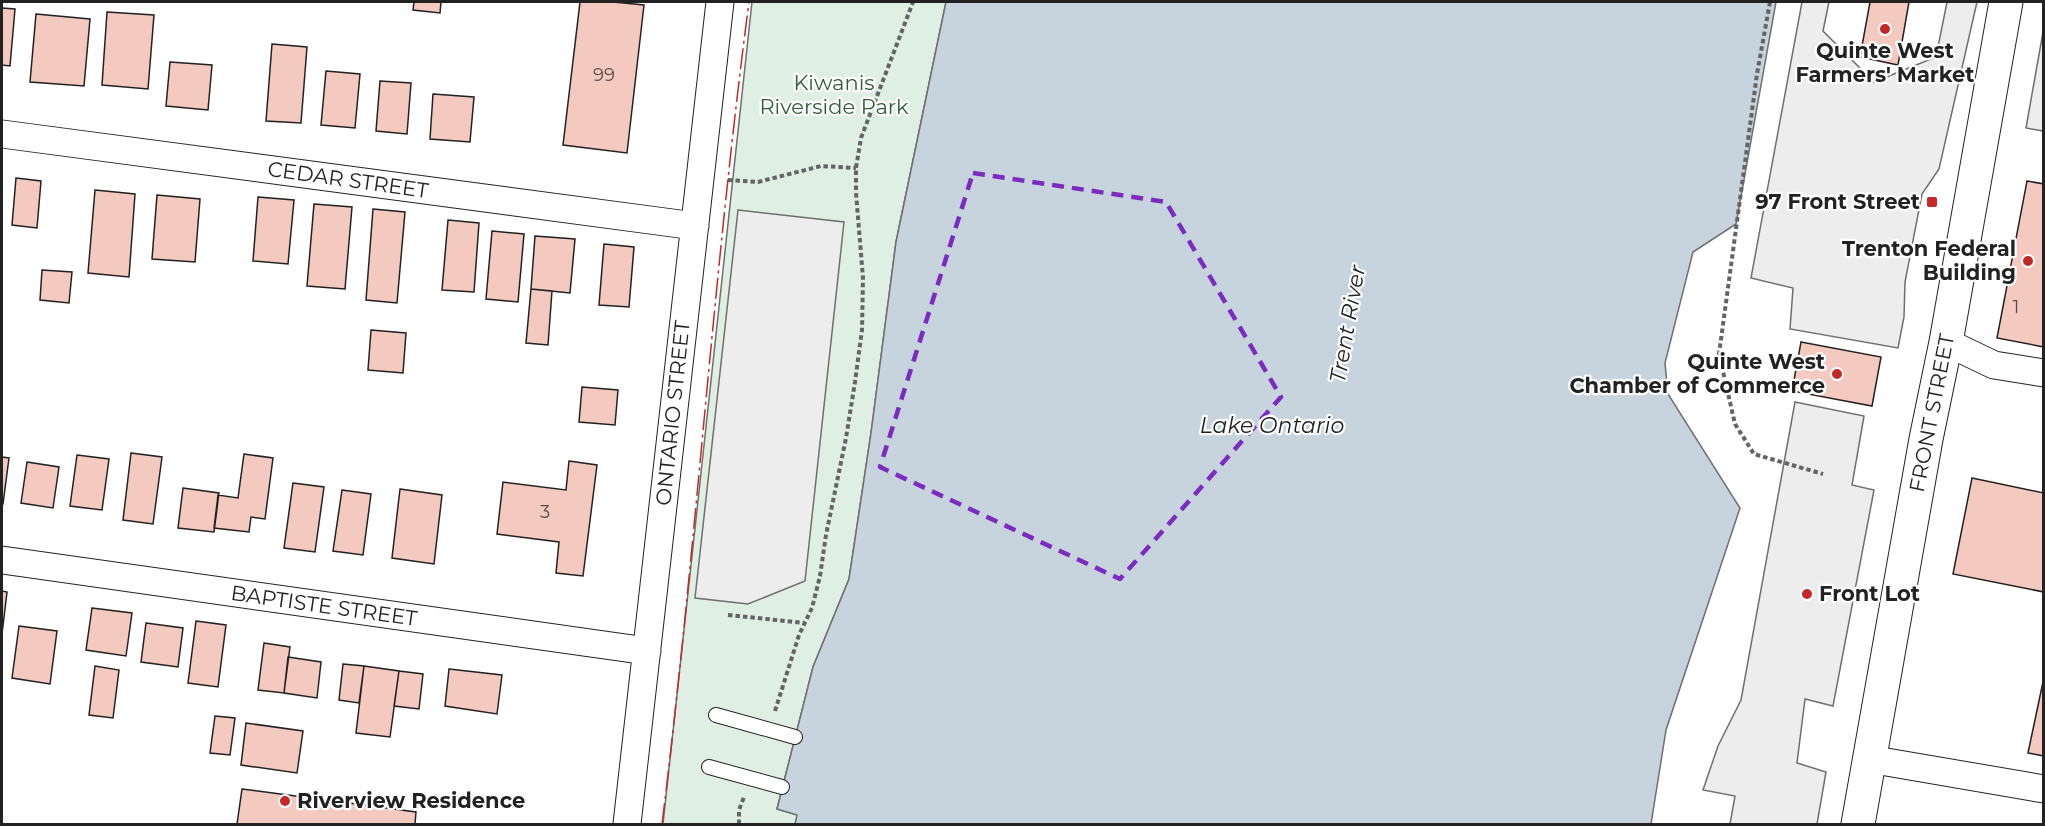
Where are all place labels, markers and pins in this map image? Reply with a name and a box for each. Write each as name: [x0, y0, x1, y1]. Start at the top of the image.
marker: Quinte West Farmers' Market: [1878, 22, 1892, 36]
place label: Quinte West Farmers' Market: [1795, 38, 1975, 87]
place label: 97 Front Street: [1755, 189, 1920, 214]
marker: 97 Front Street: [1925, 195, 1939, 209]
place label: Trenton Federal Building: [1842, 236, 2016, 285]
marker: Trenton Federal Building: [2021, 254, 2035, 268]
place label: Quinte West Chamber of Commerce: [1569, 349, 1825, 398]
marker: Quinte West Chamber of Commerce: [1830, 367, 1844, 381]
place label: Front Lot: [1819, 581, 1920, 606]
marker: Front Lot: [1800, 587, 1814, 601]
place label: Riverview Residence: [297, 788, 525, 813]
marker: Riverview Residence: [278, 794, 292, 808]

